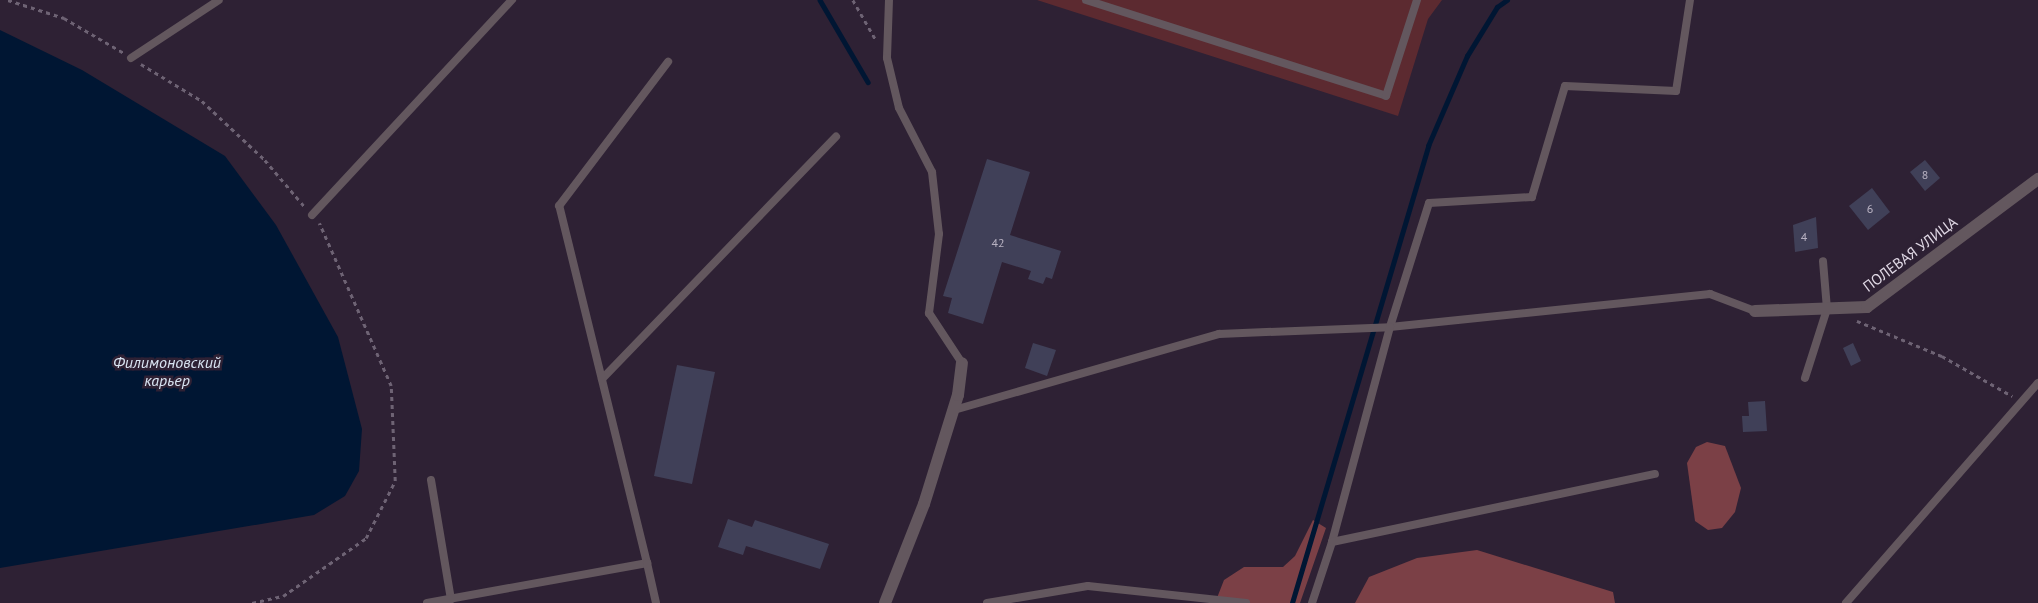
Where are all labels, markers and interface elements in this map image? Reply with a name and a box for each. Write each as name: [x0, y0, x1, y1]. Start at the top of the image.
house number: 8: [1922, 168, 1928, 182]
house number: 6: [1867, 202, 1873, 216]
street label: ПОЛЕВАЯ УЛИЦА: [1859, 213, 1961, 295]
house number: 4: [1801, 230, 1807, 244]
house number: 42: [991, 236, 1005, 250]
water label: Филимоновский карьер: [113, 352, 221, 390]

